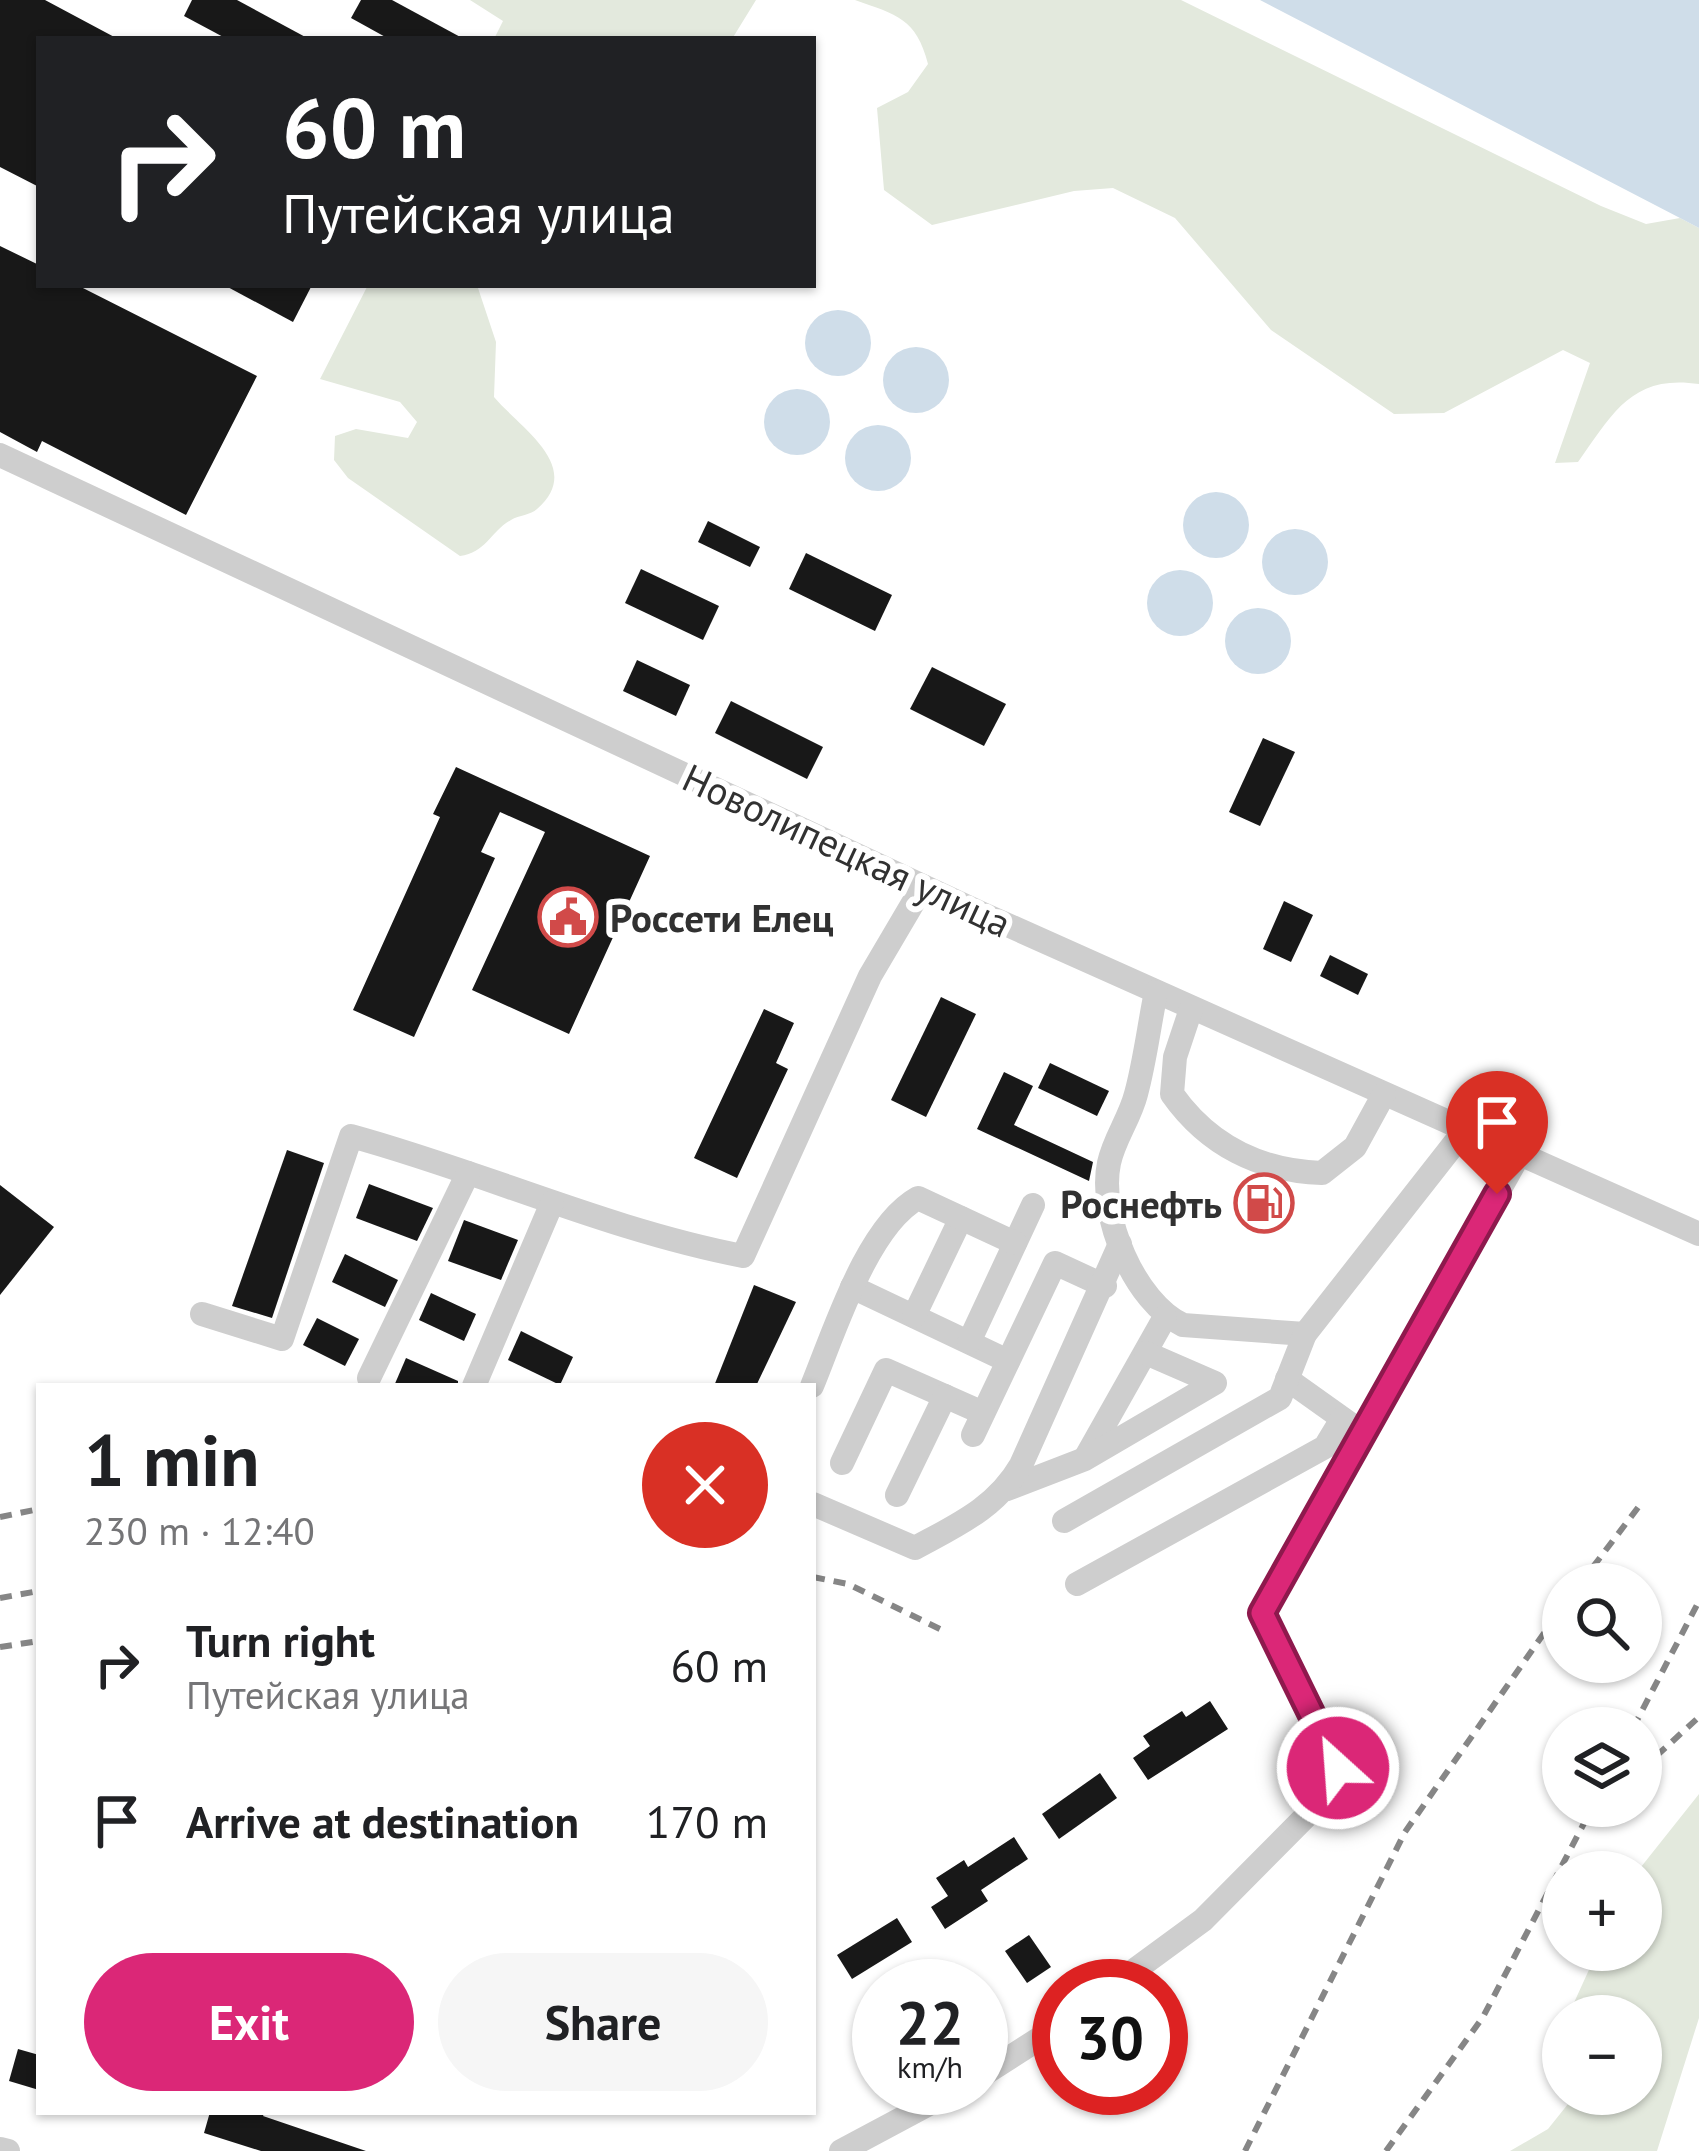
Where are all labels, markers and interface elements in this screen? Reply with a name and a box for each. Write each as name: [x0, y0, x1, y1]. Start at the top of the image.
text: 60 m: [282, 72, 466, 181]
icon: right: [84, 84, 240, 240]
text: Путейская улица: [282, 178, 675, 248]
street label: Новолипецкая улица: [675, 752, 1019, 948]
public building icon: Россети Елец: [537, 886, 599, 948]
place label: Россети Елец: [610, 892, 834, 943]
pin: [1446, 1071, 1548, 1194]
icon: arrive: [1464, 1089, 1530, 1155]
fuel station icon: Роснефть: [1233, 1172, 1295, 1234]
place label: Роснефть: [1060, 1178, 1222, 1229]
text: 1 min: [84, 1413, 260, 1506]
button: close: [642, 1422, 768, 1548]
text: 230 m · 12:40: [84, 1505, 315, 1556]
map controls: [1542, 1563, 1662, 2115]
button: search: [1542, 1563, 1662, 1683]
text: Turn right: [186, 1611, 375, 1669]
icon: right: [84, 1632, 150, 1698]
text: 60 m: [670, 1636, 768, 1694]
text: Путейская улица: [186, 1669, 470, 1720]
position arrow: [1275, 1705, 1401, 1831]
button: layers: [1542, 1707, 1662, 1827]
icon: arrive: [84, 1788, 150, 1854]
text: Arrive at destination: [186, 1792, 579, 1850]
text: 170 m: [646, 1792, 768, 1850]
button: +: [1542, 1851, 1662, 1971]
button: Exit: [84, 1953, 414, 2091]
button: Share: [438, 1953, 768, 2091]
speed limit sign: 30: [1032, 1959, 1188, 2115]
text: 22: [896, 1983, 964, 2061]
button: −: [1542, 1995, 1662, 2115]
text: km/h: [897, 2047, 963, 2086]

